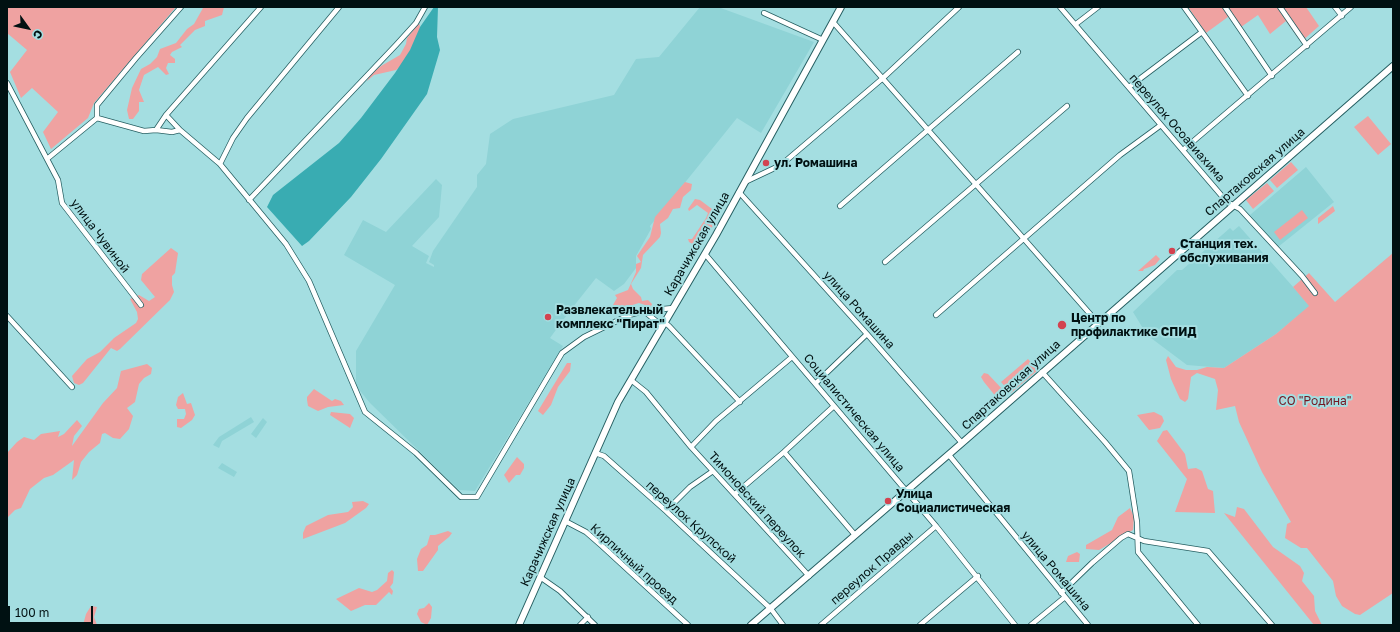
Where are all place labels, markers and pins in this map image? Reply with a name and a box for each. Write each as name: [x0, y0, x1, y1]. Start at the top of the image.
place label: ул. Ромашина: [774, 156, 857, 170]
marker: ул. Ромашина: [761, 158, 771, 168]
place label: Станция тех. обслуживания: [1180, 237, 1269, 265]
marker: Станция тех. обслуживания: [1167, 246, 1177, 256]
place label: Развлекательный комплекс "Пират": [556, 303, 665, 331]
place label: Центр по профилактике СПИД: [1071, 311, 1196, 339]
marker: Развлекательный комплекс "Пират": [543, 312, 553, 322]
marker: Центр по профилактике СПИД: [1056, 319, 1068, 331]
place label: Улица Социалистическая: [896, 487, 1010, 515]
marker: Улица Социалистическая: [883, 496, 893, 506]

